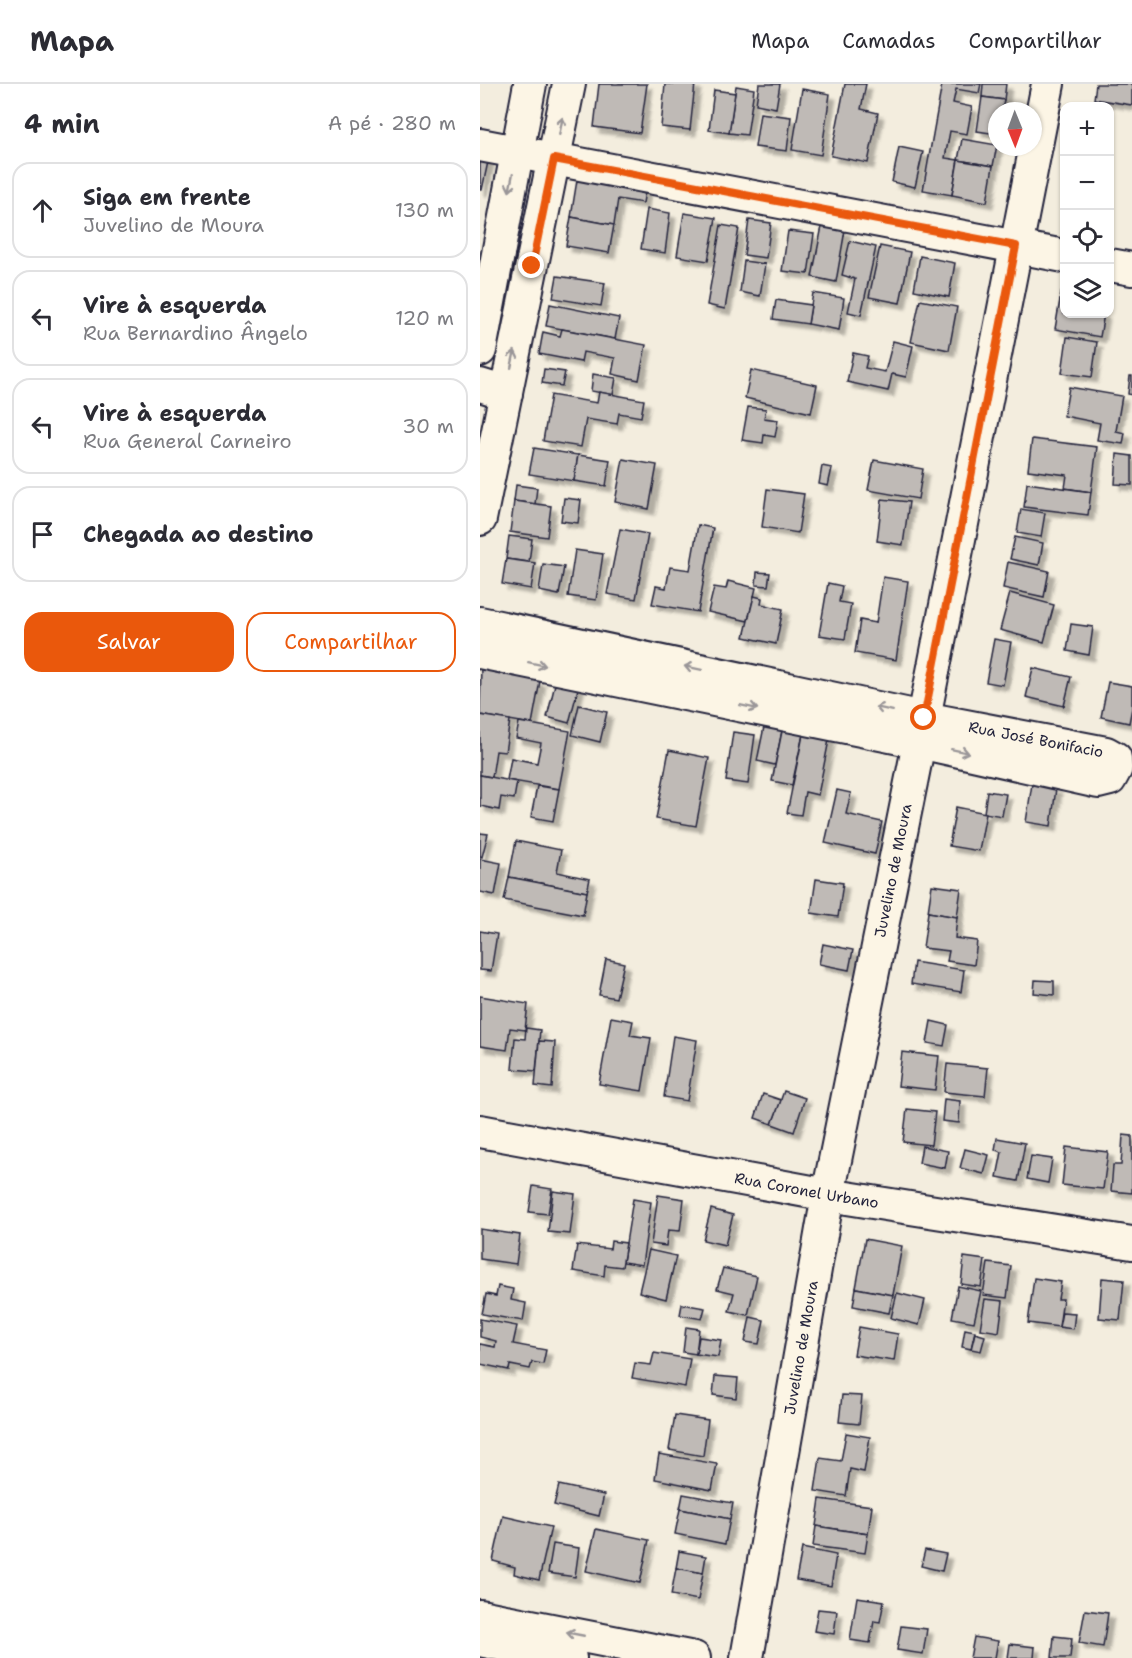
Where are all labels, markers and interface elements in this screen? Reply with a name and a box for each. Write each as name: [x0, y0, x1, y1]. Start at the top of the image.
text: Mapa: [30, 22, 114, 60]
text: Mapa: [751, 27, 809, 55]
text: Camadas: [842, 27, 936, 55]
text: Compartilhar: [969, 27, 1102, 55]
north arrow: [988, 102, 1042, 156]
map controls: [1060, 102, 1114, 318]
button: +: [1060, 102, 1114, 156]
text: 4 min: [24, 106, 100, 141]
text: A pé · 280 m: [328, 110, 456, 136]
one-way arrow: [555, 117, 567, 136]
button: −: [1060, 156, 1114, 210]
one-way arrow: [505, 172, 516, 192]
text: Siga em frente: [83, 183, 251, 212]
icon: ahead: [26, 194, 59, 227]
text: 130 m: [395, 197, 454, 223]
button: locate: [1060, 210, 1114, 264]
text: Juvelino de Moura: [83, 212, 264, 238]
route end: [518, 252, 544, 278]
button: layers: [1060, 264, 1114, 318]
text: Vire à esquerda: [83, 291, 266, 320]
icon: left: [26, 302, 59, 335]
text: 120 m: [395, 305, 454, 331]
text: Rua Bernardino Ângelo: [83, 320, 308, 346]
one-way arrow: [508, 349, 519, 369]
text: Vire à esquerda: [83, 399, 266, 428]
icon: left: [26, 410, 59, 443]
text: 30 m: [402, 413, 454, 439]
text: Rua General Carneiro: [83, 428, 292, 454]
icon: arrive: [26, 518, 59, 551]
text: Chegada ao destino: [83, 520, 314, 549]
button: Salvar: [24, 612, 234, 672]
button: Compartilhar: [246, 612, 456, 672]
one-way arrow: [527, 659, 547, 670]
one-way arrow: [684, 662, 703, 673]
one-way arrow: [739, 702, 758, 713]
one-way arrow: [875, 703, 894, 714]
route start: [910, 704, 936, 730]
street label: Rua José Bonifacio: [967, 717, 1105, 762]
one-way arrow: [951, 746, 970, 758]
street label: Juvelino de Moura: [870, 801, 917, 939]
street label: Rua Coronel Urbano: [733, 1168, 880, 1213]
street label: Juvelino de Moura: [780, 1278, 823, 1416]
one-way arrow: [565, 1628, 584, 1640]

